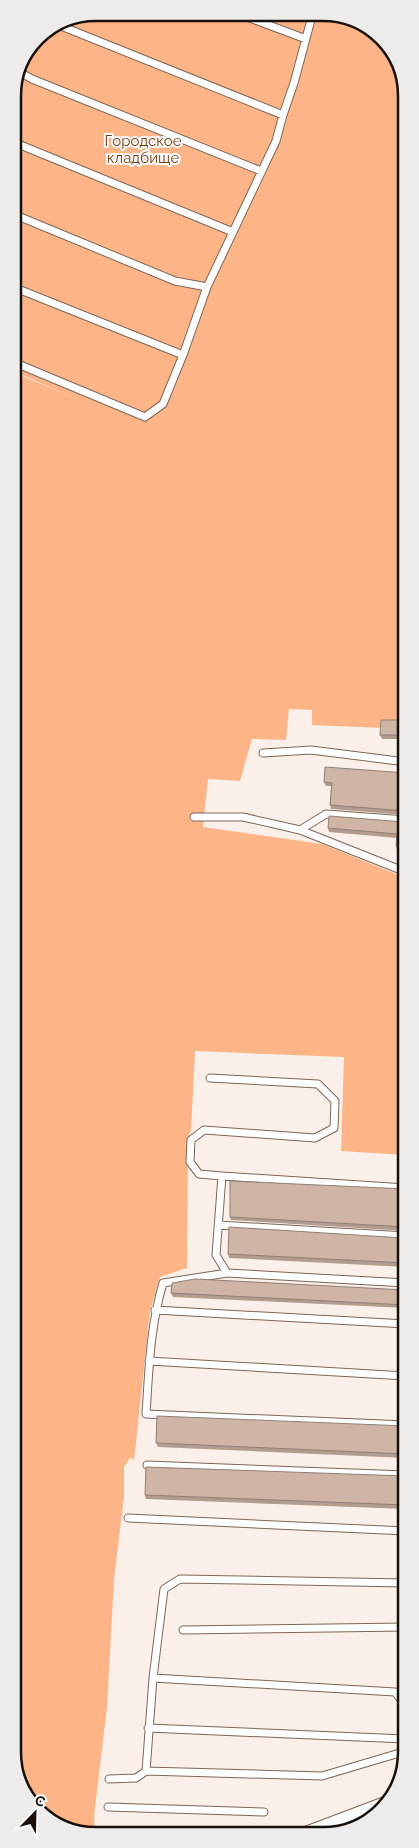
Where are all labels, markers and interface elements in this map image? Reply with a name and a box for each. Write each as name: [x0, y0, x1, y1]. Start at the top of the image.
park label: Городское кладбище: [105, 132, 182, 167]
north arrow: [10, 1788, 60, 1838]
text: С: [33, 1792, 48, 1810]

